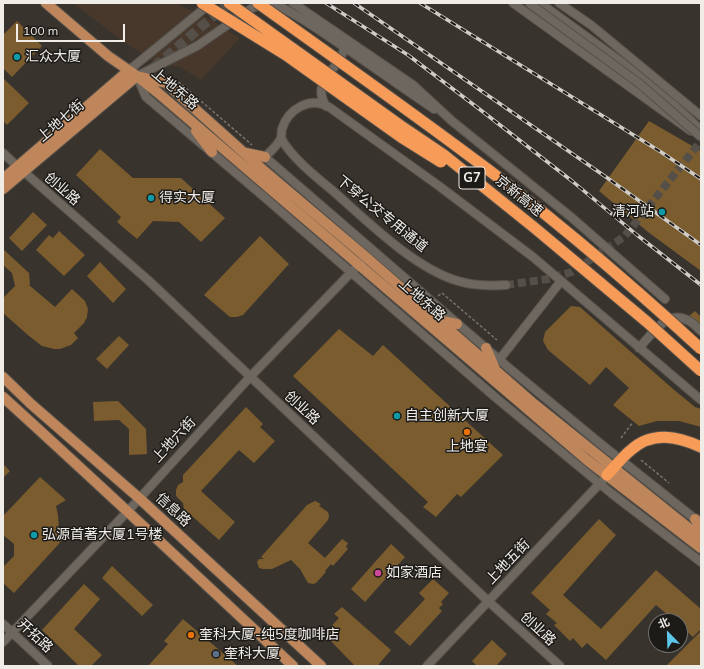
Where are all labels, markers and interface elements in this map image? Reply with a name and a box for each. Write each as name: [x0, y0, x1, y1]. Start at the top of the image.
scale bar: [18, 16, 127, 42]
text: 100 m: [23, 23, 58, 38]
place label: 汇众大厦: [25, 49, 81, 65]
marker: 汇众大厦: [12, 52, 22, 62]
street label: 上地东路: [148, 65, 202, 113]
street label: 上地七街: [34, 97, 88, 145]
road number: G7: [459, 167, 485, 189]
street label: 创业路: [41, 169, 83, 209]
street label: 下穿公交专用通道: [333, 172, 431, 256]
street label: 京新高速: [492, 172, 546, 220]
place label: 得实大厦: [159, 190, 215, 206]
marker: 得实大厦: [146, 193, 156, 203]
place label: 清河站: [612, 204, 654, 220]
marker: 清河站: [657, 207, 667, 217]
street label: 上地东路: [395, 275, 449, 325]
street label: 创业路: [281, 388, 323, 428]
place label: 自主创新大厦: [405, 408, 489, 424]
marker: 自主创新大厦: [392, 411, 402, 421]
street label: 上地六街: [149, 414, 199, 466]
marker: 上地宴: [462, 427, 472, 437]
place label: 上地宴: [446, 439, 488, 455]
street label: 信息路: [152, 490, 194, 530]
place label: 弘源首著大厦1号楼: [42, 527, 162, 543]
marker: 弘源首著大厦1号楼: [29, 530, 39, 540]
street label: 上地五街: [483, 536, 533, 588]
place label: 如家酒店: [386, 565, 442, 581]
marker: 如家酒店: [373, 568, 383, 578]
street label: 创业路: [517, 609, 559, 649]
north arrow: [648, 613, 688, 653]
text: 北: [656, 614, 671, 631]
street label: 开拓路: [14, 616, 56, 656]
place label: 奎科大厦-纯5度咖啡店: [199, 627, 339, 643]
marker: 奎科大厦-纯5度咖啡店: [186, 630, 196, 640]
place label: 奎科大厦: [224, 646, 280, 662]
marker: 奎科大厦: [211, 649, 221, 659]

